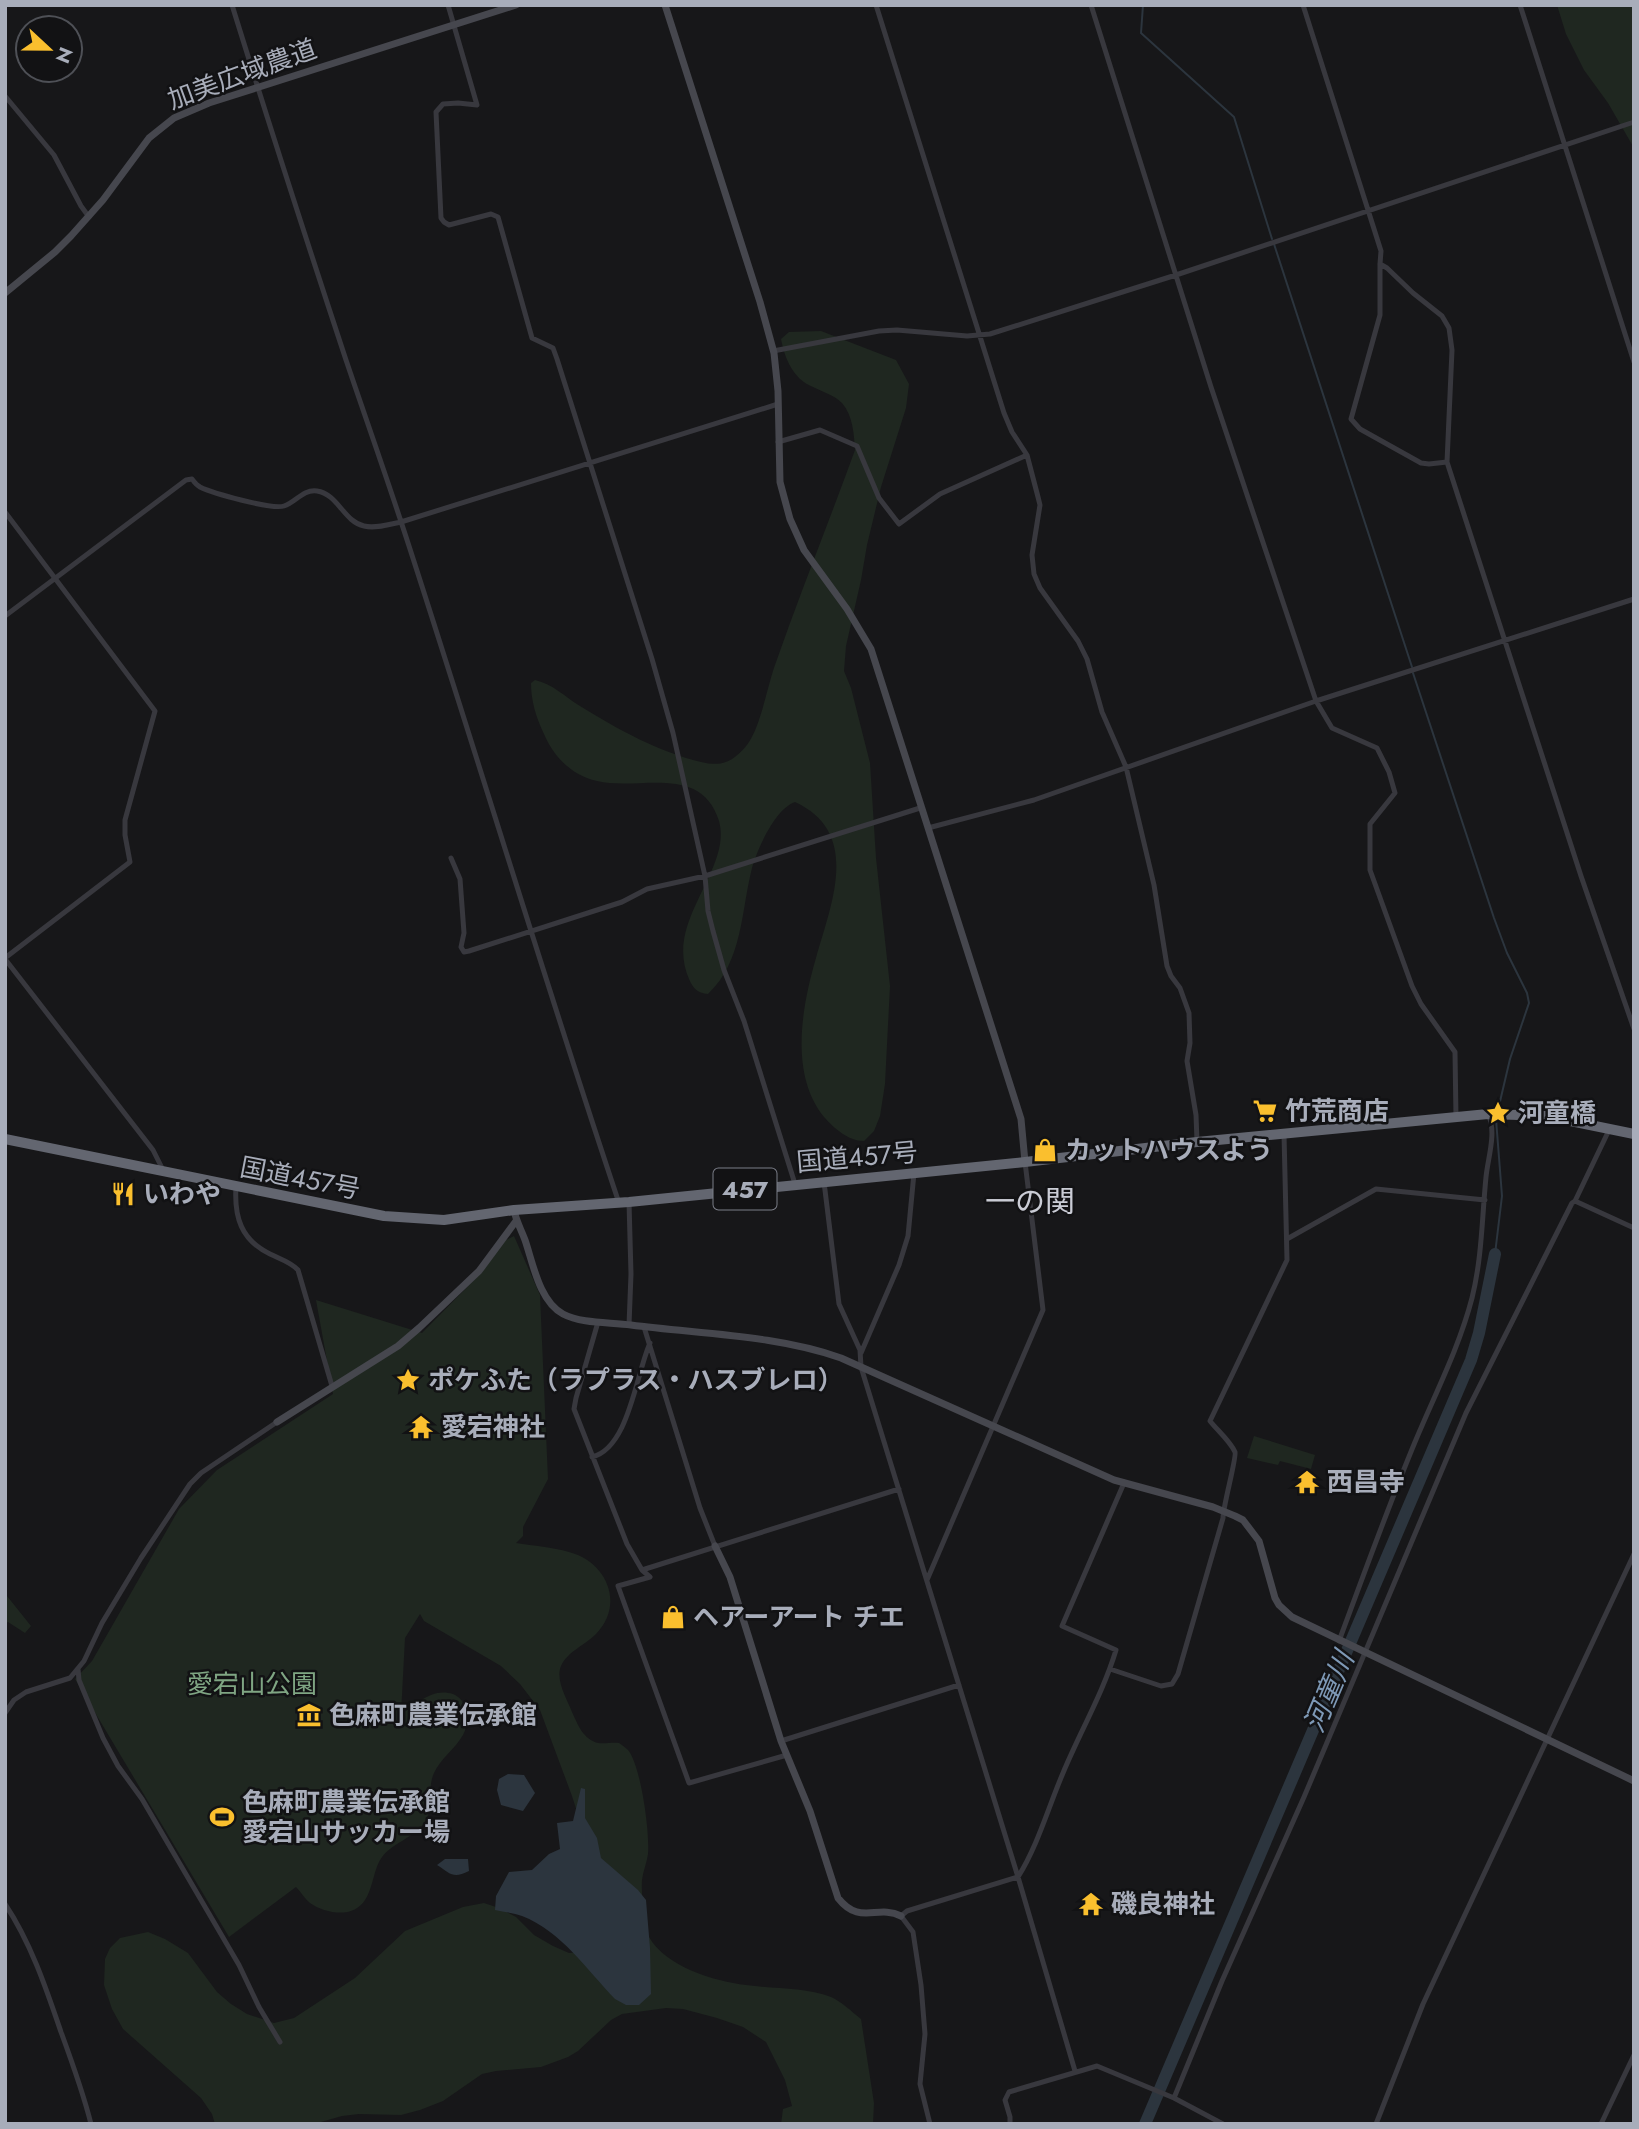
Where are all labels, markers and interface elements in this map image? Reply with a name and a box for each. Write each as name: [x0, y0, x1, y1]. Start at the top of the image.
north arrow: [14, 14, 84, 84]
street label: 加美広域農道: [162, 29, 322, 119]
text: N: [49, 43, 80, 67]
place label: 竹荒商店: [1285, 1092, 1389, 1130]
place label: 河童橋: [1518, 1094, 1596, 1132]
supermarket icon: 竹荒商店: [1251, 1097, 1279, 1125]
place icon: 河童橋: [1484, 1099, 1512, 1127]
place label: カットハウスよう: [1065, 1131, 1273, 1169]
street label: 国道457号: [795, 1133, 919, 1181]
shop icon: カットハウスよう: [1031, 1136, 1059, 1164]
street label: 国道457号: [237, 1148, 363, 1208]
road number: 457: [714, 1168, 776, 1210]
place label: いわや: [143, 1175, 221, 1213]
restaurant icon: いわや: [109, 1180, 137, 1208]
district label: 一の関: [985, 1180, 1075, 1223]
place label: ポケふた（ラプラス・ハスブレロ）: [428, 1361, 843, 1399]
place icon: ポケふた（ラプラス・ハスブレロ）: [394, 1366, 422, 1394]
place label: 愛宕神社: [441, 1408, 545, 1446]
temple icon: 愛宕神社: [407, 1413, 435, 1441]
place label: 西昌寺: [1327, 1463, 1405, 1501]
temple icon: 西昌寺: [1293, 1468, 1321, 1496]
place label: ヘアーアート チエ: [693, 1598, 905, 1636]
shop icon: ヘアーアート チエ: [659, 1603, 687, 1631]
water label: 河童川: [1294, 1643, 1365, 1739]
park label: 愛宕山公園: [187, 1665, 317, 1703]
place label: 色麻町農業伝承館: [329, 1696, 537, 1734]
museum icon: 色麻町農業伝承館: [295, 1701, 323, 1729]
place label: 色麻町農業伝承館 愛宕山サッカー場: [242, 1783, 450, 1851]
sports icon: 色麻町農業伝承館 愛宕山サッカー場: [208, 1803, 236, 1831]
place label: 磯良神社: [1111, 1885, 1215, 1923]
temple icon: 磯良神社: [1077, 1890, 1105, 1918]

